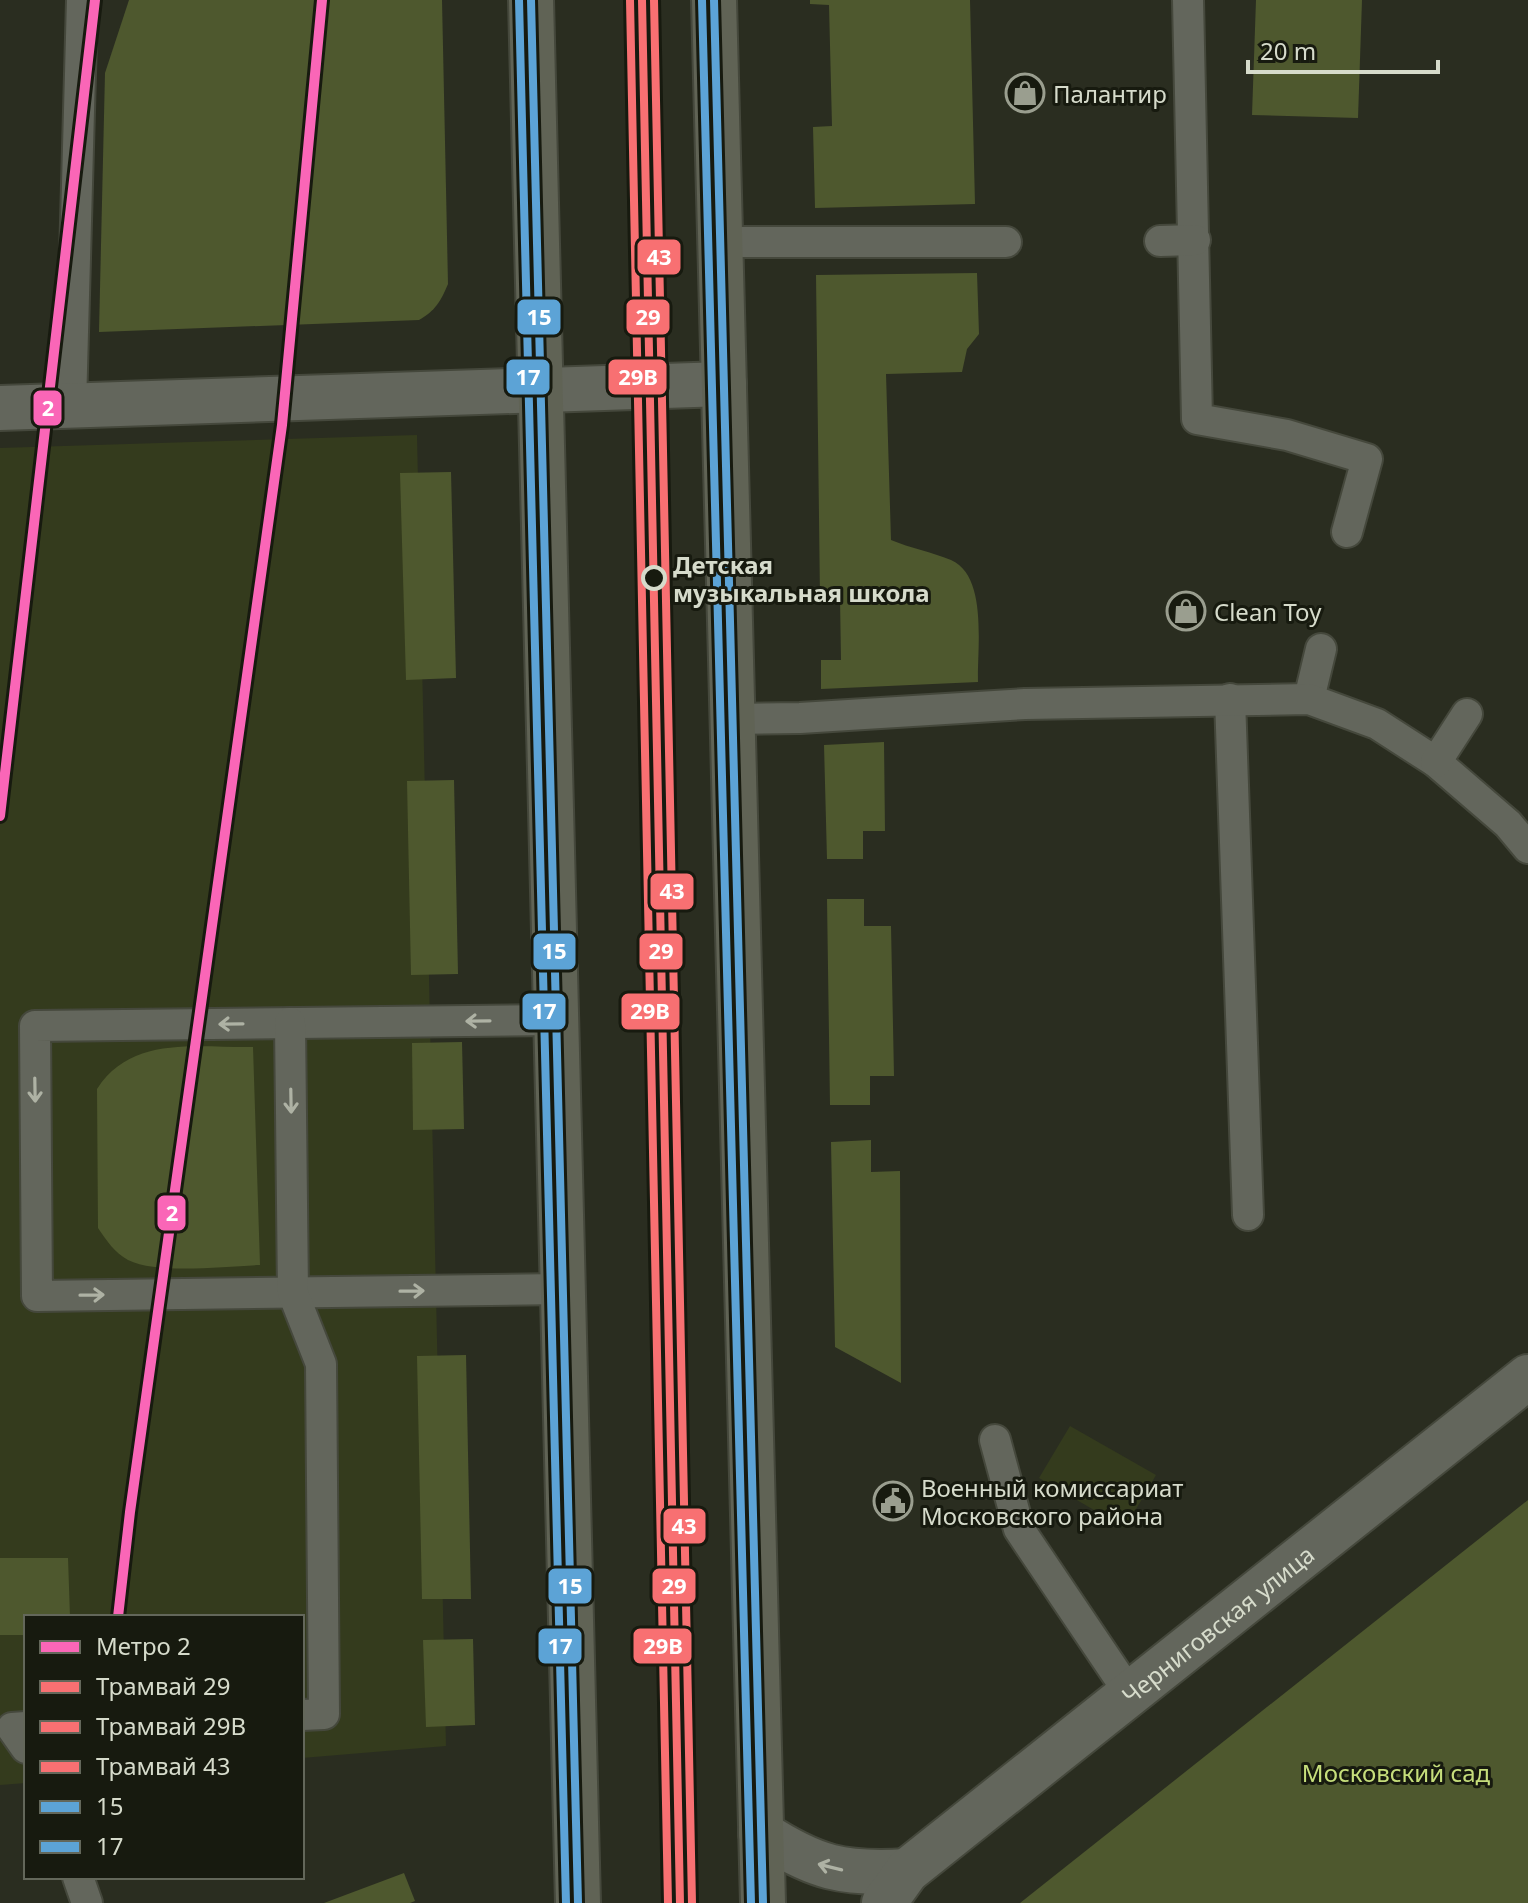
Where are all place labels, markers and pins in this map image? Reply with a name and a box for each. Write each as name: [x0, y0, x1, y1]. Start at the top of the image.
shop icon: Палантир: [1004, 72, 1046, 114]
place label: Палантир: [1053, 77, 1167, 110]
place label: Детская музыкальная школа: [673, 548, 930, 609]
marker: Детская музыкальная школа: [642, 566, 666, 590]
shop icon: Clean Toy: [1165, 590, 1207, 632]
place label: Clean Toy: [1214, 595, 1322, 628]
place label: Военный комиссариат Московского района: [921, 1471, 1183, 1532]
public building icon: Военный комиссариат Московского района: [872, 1480, 914, 1522]

